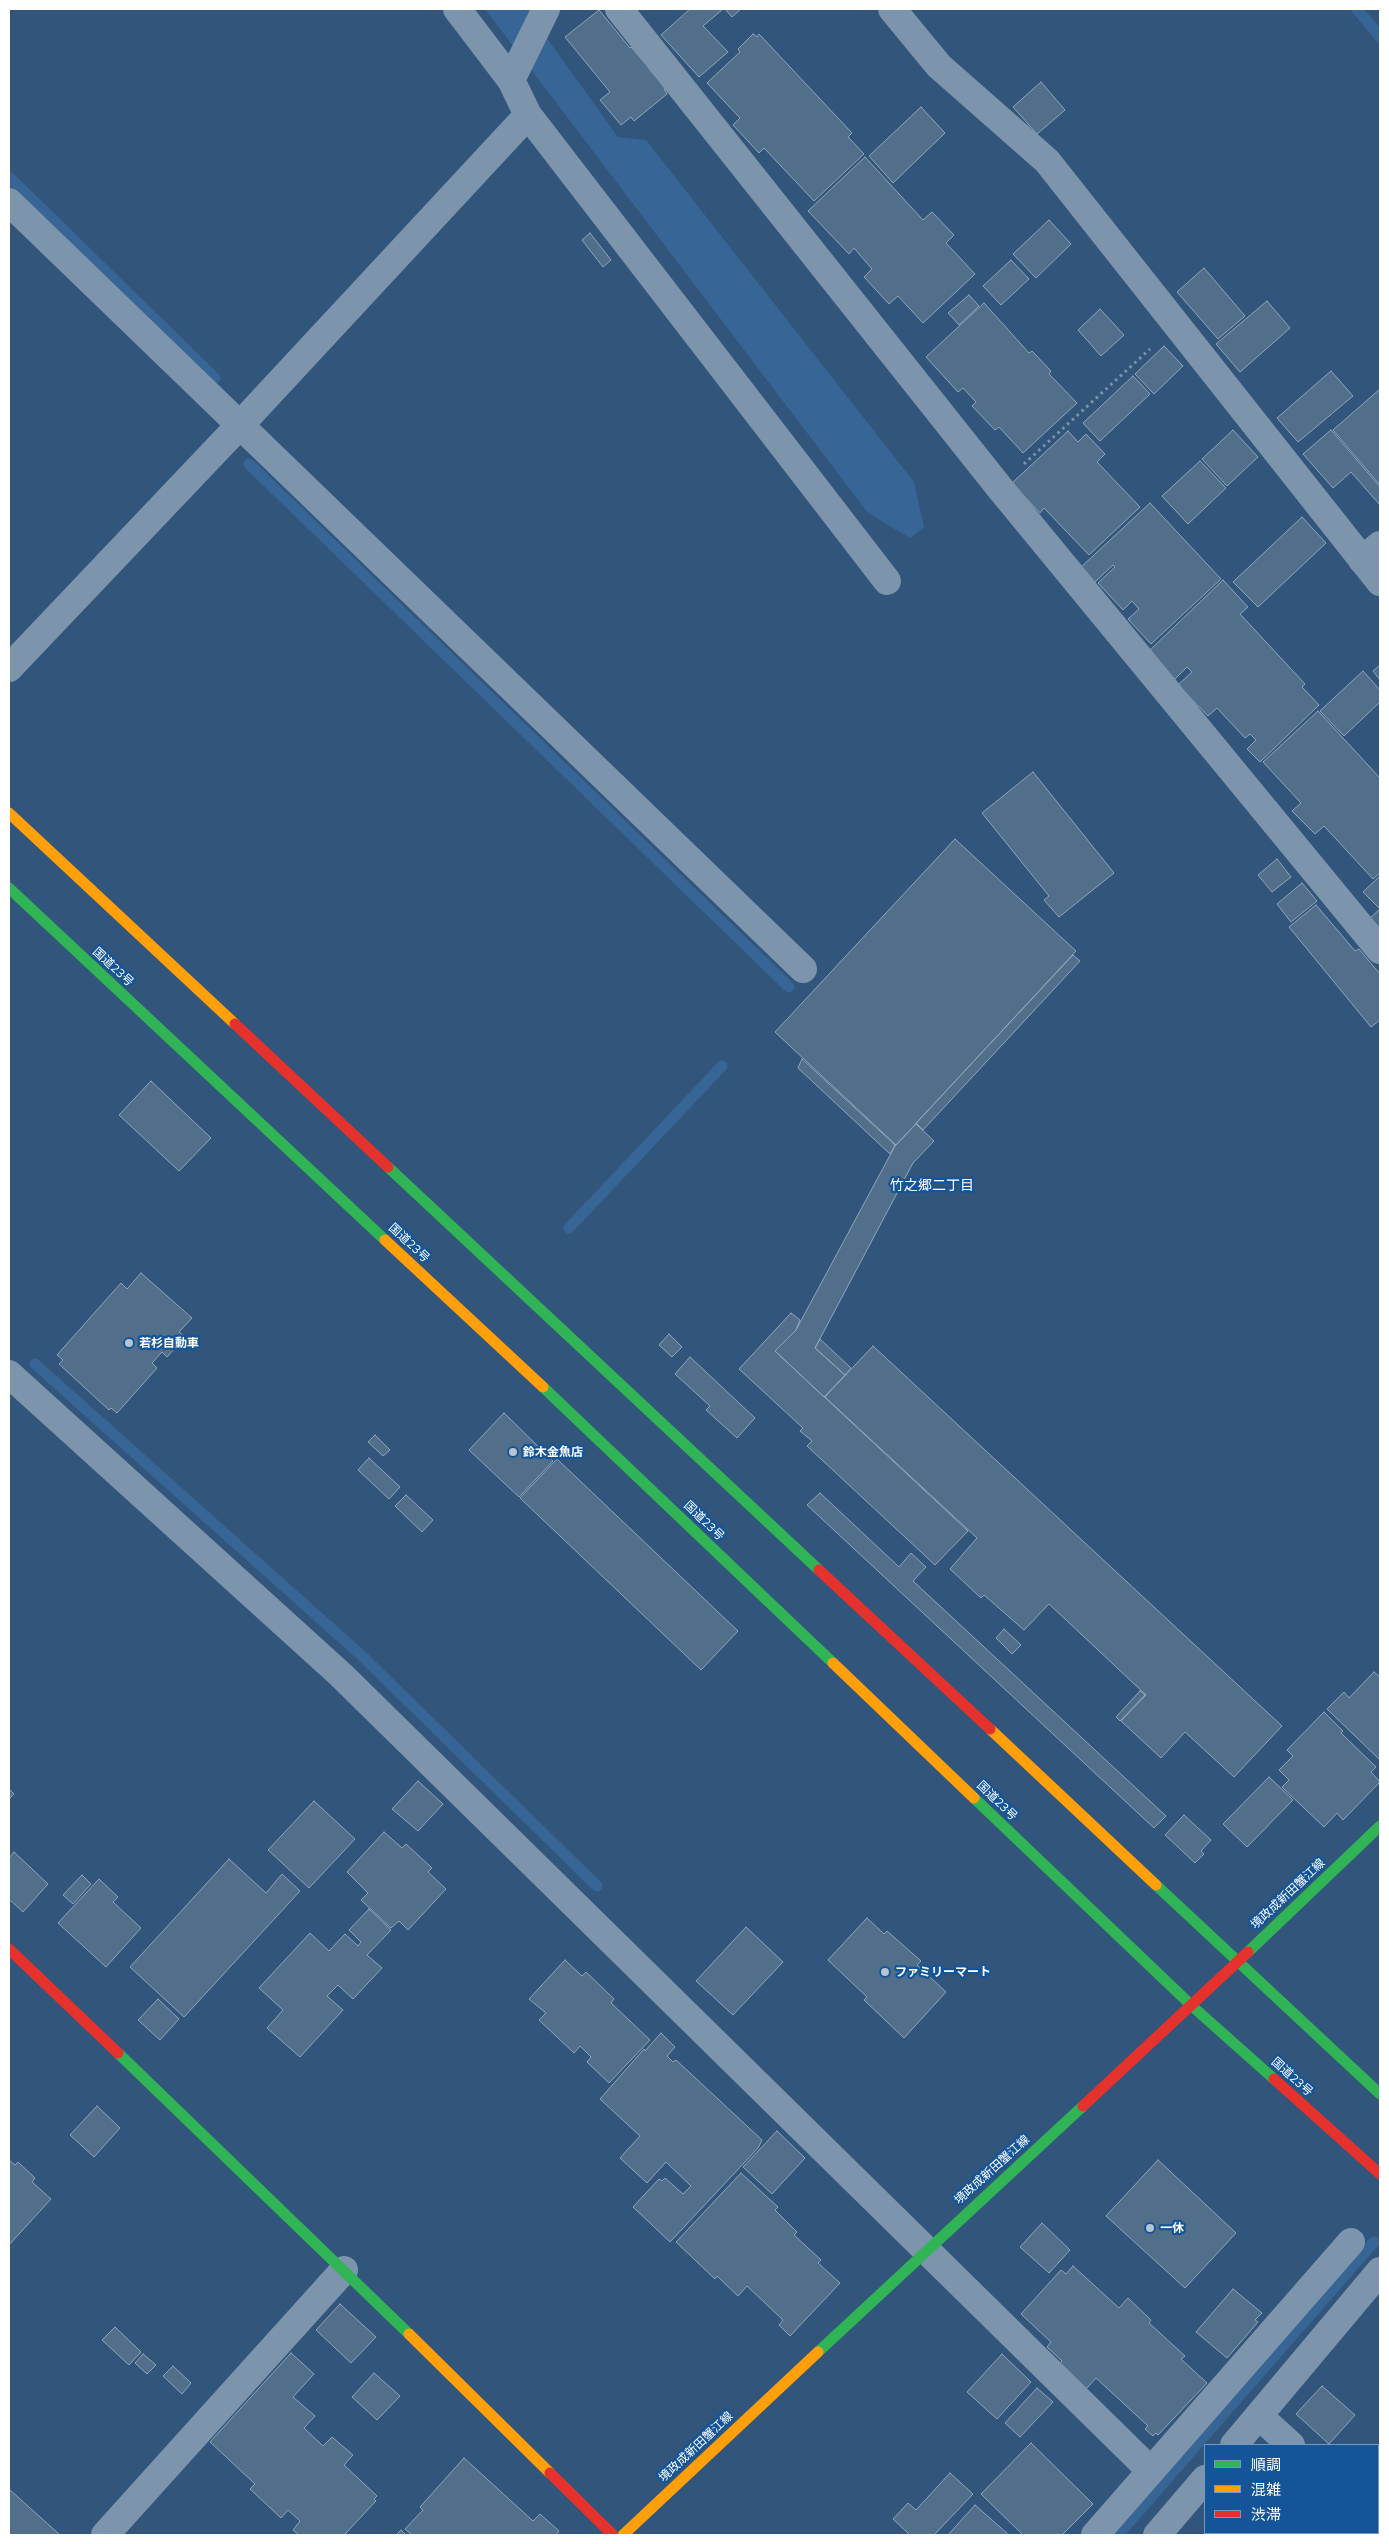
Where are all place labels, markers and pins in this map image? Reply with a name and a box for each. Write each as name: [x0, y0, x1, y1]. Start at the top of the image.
place label: 若杉自動車: [139, 1336, 199, 1350]
marker: 若杉自動車: [123, 1337, 135, 1349]
place label: 鈴木金魚店: [523, 1445, 583, 1459]
marker: 鈴木金魚店: [507, 1446, 519, 1458]
place label: ファミリーマート: [895, 1965, 991, 1979]
marker: ファミリーマート: [879, 1966, 891, 1978]
place label: 一休: [1160, 2221, 1184, 2235]
marker: 一休: [1144, 2222, 1156, 2234]

